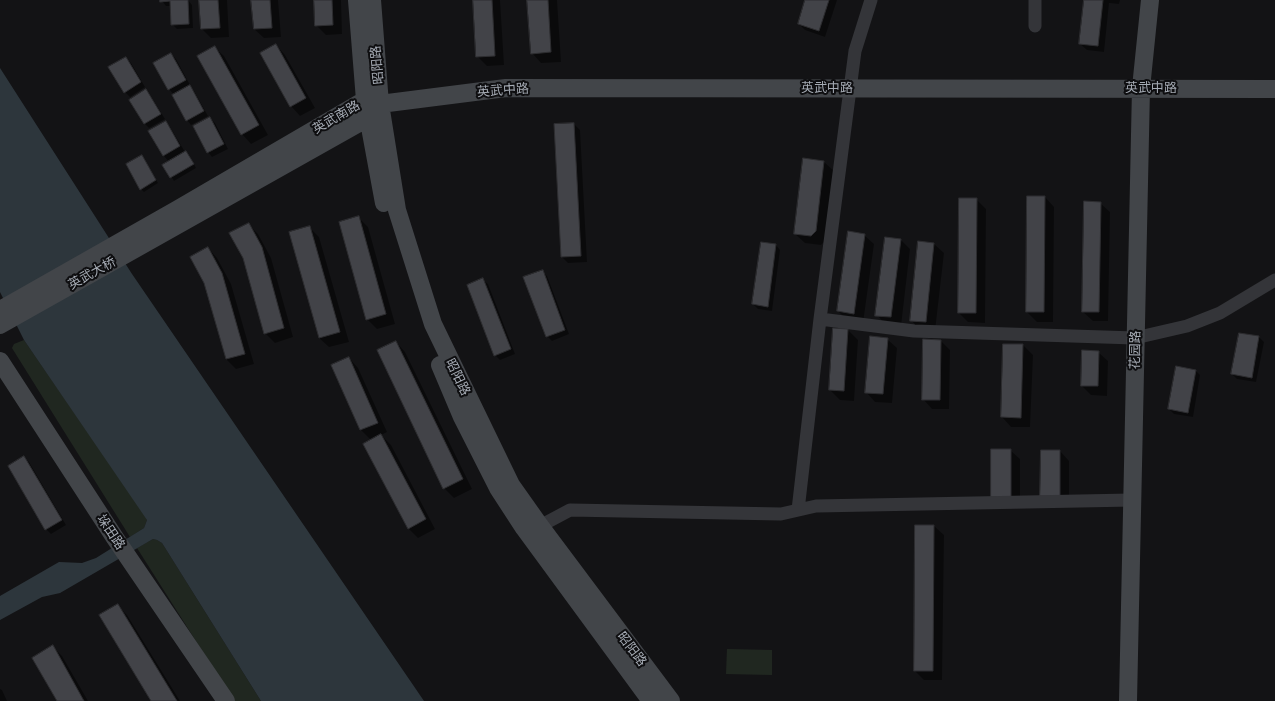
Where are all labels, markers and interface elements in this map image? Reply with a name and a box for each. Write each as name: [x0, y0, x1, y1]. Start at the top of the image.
street label: 昭阳路: [368, 45, 386, 85]
street label: 英武中路: [477, 80, 529, 100]
street label: 英武中路: [801, 80, 853, 96]
street label: 英武中路: [1125, 80, 1177, 96]
street label: 英武南路: [310, 97, 362, 137]
street label: 英武大桥: [65, 254, 119, 292]
street label: 花园路: [1127, 330, 1143, 370]
street label: 昭阳路: [442, 356, 474, 398]
street label: 垛田路: [94, 511, 128, 553]
street label: 昭阳路: [614, 629, 650, 669]

